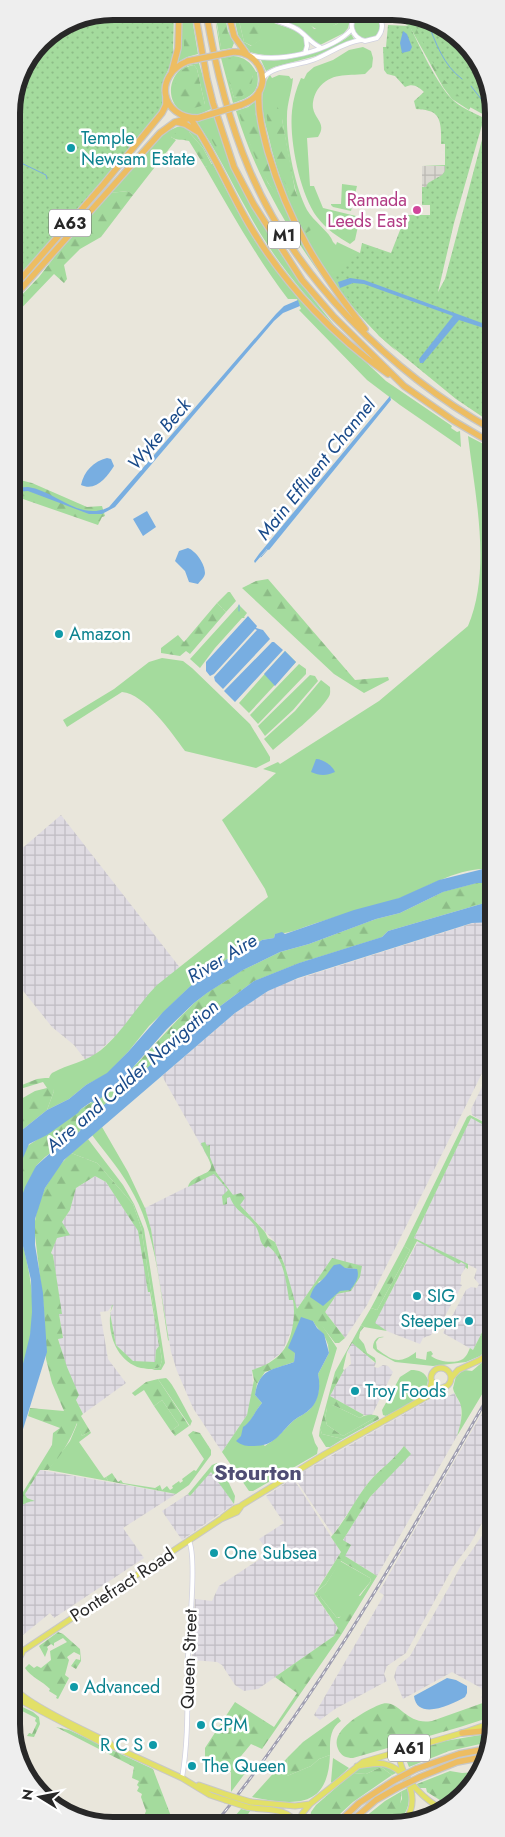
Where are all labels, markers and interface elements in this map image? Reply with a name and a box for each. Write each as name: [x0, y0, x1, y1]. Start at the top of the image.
place label: Temple Newsam Estate: [81, 125, 195, 172]
marker: Temple Newsam Estate: [65, 142, 77, 154]
place label: Ramada Leeds East: [327, 187, 408, 234]
marker: Ramada Leeds East: [411, 204, 423, 216]
road number: A63: [49, 210, 91, 237]
road number: M1: [268, 222, 300, 248]
water label: Wyke Beck: [121, 392, 198, 476]
water label: Main Effluent Channel: [250, 392, 382, 546]
place label: Amazon: [69, 621, 131, 647]
marker: Amazon: [53, 628, 65, 640]
water label: River Aire: [182, 926, 262, 989]
water label: Aire and Calder Navigation: [39, 993, 224, 1160]
place label: SIG: [427, 1283, 455, 1309]
marker: SIG: [411, 1290, 423, 1302]
place label: Steeper: [401, 1308, 460, 1334]
marker: Steeper: [463, 1315, 475, 1327]
place label: Troy Foods: [365, 1378, 446, 1404]
marker: Troy Foods: [349, 1385, 361, 1397]
district label: Stourton: [214, 1456, 302, 1488]
place label: One Subsea: [224, 1540, 317, 1566]
street label: Pontefract Road: [65, 1542, 179, 1628]
marker: One Subsea: [208, 1547, 220, 1559]
street label: Queen Street: [174, 1608, 204, 1709]
place label: Advanced: [84, 1674, 160, 1700]
marker: Advanced: [68, 1681, 80, 1693]
place label: CPM: [211, 1712, 248, 1738]
marker: CPM: [195, 1719, 207, 1731]
place label: R C S: [100, 1732, 143, 1758]
road number: A61: [388, 1735, 430, 1762]
marker: R C S: [147, 1739, 159, 1751]
place label: The Queen: [202, 1753, 286, 1779]
marker: The Queen: [186, 1760, 198, 1772]
north arrow: [15, 1772, 65, 1822]
text: N: [16, 1788, 38, 1802]

